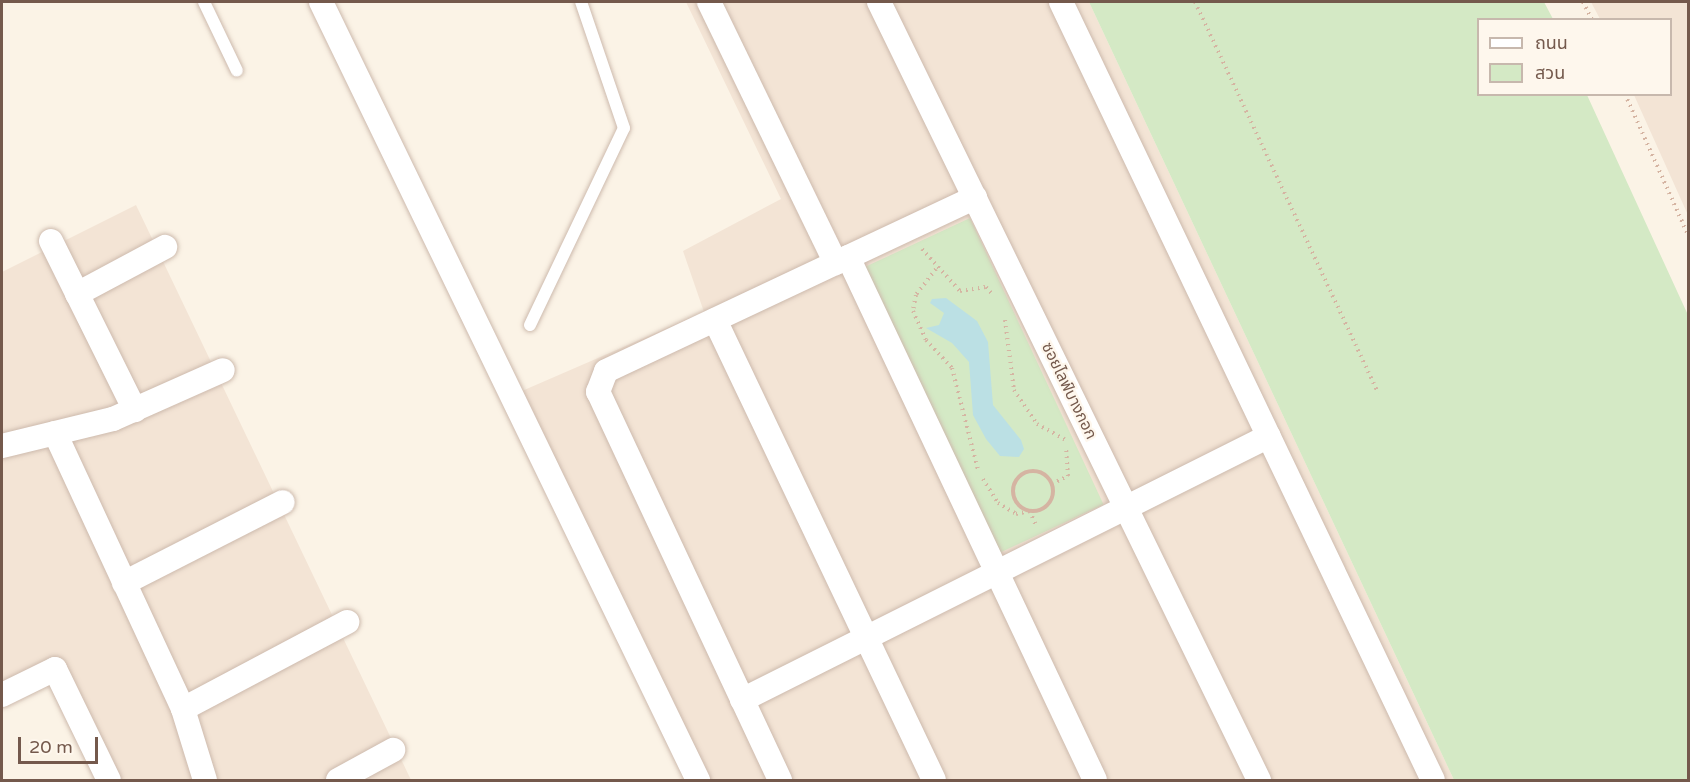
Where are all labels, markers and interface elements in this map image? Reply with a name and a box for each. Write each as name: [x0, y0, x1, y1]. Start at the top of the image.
legend: [1477, 18, 1672, 96]
text: ถนน: [1535, 32, 1568, 54]
text: สวน: [1535, 62, 1565, 84]
street label: ซอยไลฟ์บางกอก: [1037, 339, 1101, 443]
scale bar: [21, 725, 100, 763]
text: 20 m: [29, 736, 73, 758]

